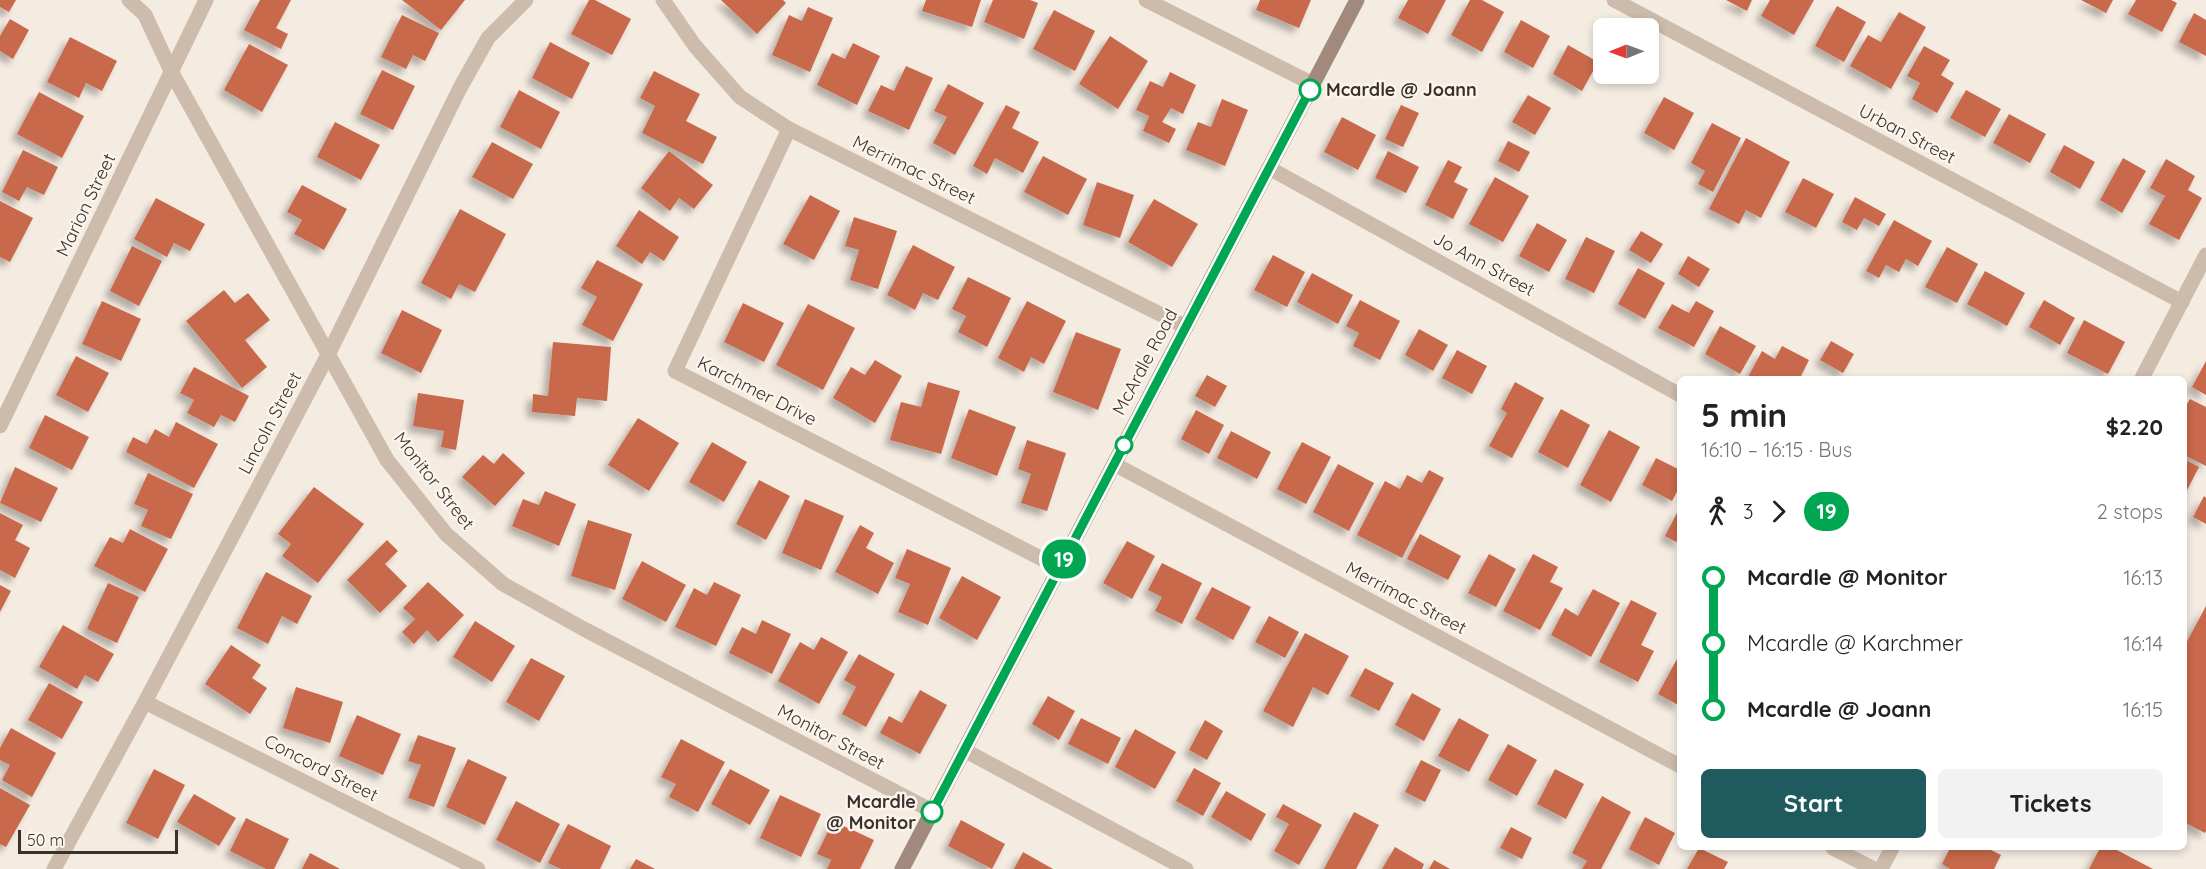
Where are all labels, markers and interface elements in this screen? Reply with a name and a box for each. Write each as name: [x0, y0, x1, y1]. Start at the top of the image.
north arrow: [1593, 18, 1659, 84]
map controls: [1593, 18, 1659, 84]
place label: Mcardle @ Joann: [1326, 78, 1477, 101]
marker: Mcardle @ Joann: [1299, 79, 1321, 101]
street label: Urban Street: [1855, 99, 1959, 169]
street label: Merrimac Street: [849, 130, 979, 209]
street label: Marion Street: [51, 149, 120, 260]
street label: Jo Ann Street: [1429, 226, 1539, 301]
street label: McArdle Road: [1107, 305, 1182, 419]
street label: Karchmer Drive: [694, 351, 821, 431]
street label: Lincoln Street: [233, 368, 306, 478]
text: 5 min: [1701, 394, 1787, 435]
text: $2.20: [2106, 413, 2163, 441]
street label: Monitor Street: [389, 427, 480, 534]
unlabelled marker: [1115, 436, 1133, 454]
text: 16:10 – 16:15 · Bus: [1701, 437, 1852, 462]
icon: walk: [1701, 495, 1734, 528]
icon: forward: [1762, 495, 1795, 528]
text: 19: [1816, 498, 1837, 524]
text: 3: [1743, 499, 1753, 524]
text: 2 stops: [2097, 499, 2163, 524]
line badge: 19: [1037, 540, 1091, 578]
text: 19: [1054, 546, 1074, 572]
street label: Merrimac Street: [1342, 556, 1471, 639]
text: Mcardle @ Monitor: [1747, 563, 1948, 591]
text: 16:13: [2123, 565, 2163, 590]
text: Mcardle @ Karchmer: [1747, 629, 1963, 657]
text: 16:14: [2123, 631, 2163, 656]
text: Mcardle @ Joann: [1747, 695, 1931, 723]
text: 16:15: [2123, 697, 2163, 722]
street label: Monitor Street: [774, 699, 889, 774]
street label: Concord Street: [260, 729, 382, 806]
button: Start: [1701, 769, 1926, 838]
button: Tickets: [1938, 769, 2163, 838]
place label: Mcardle @ Monitor: [826, 790, 916, 834]
marker: Mcardle @ Monitor: [921, 801, 943, 823]
scale bar: [18, 827, 178, 854]
text: 50 m: [27, 830, 64, 850]

